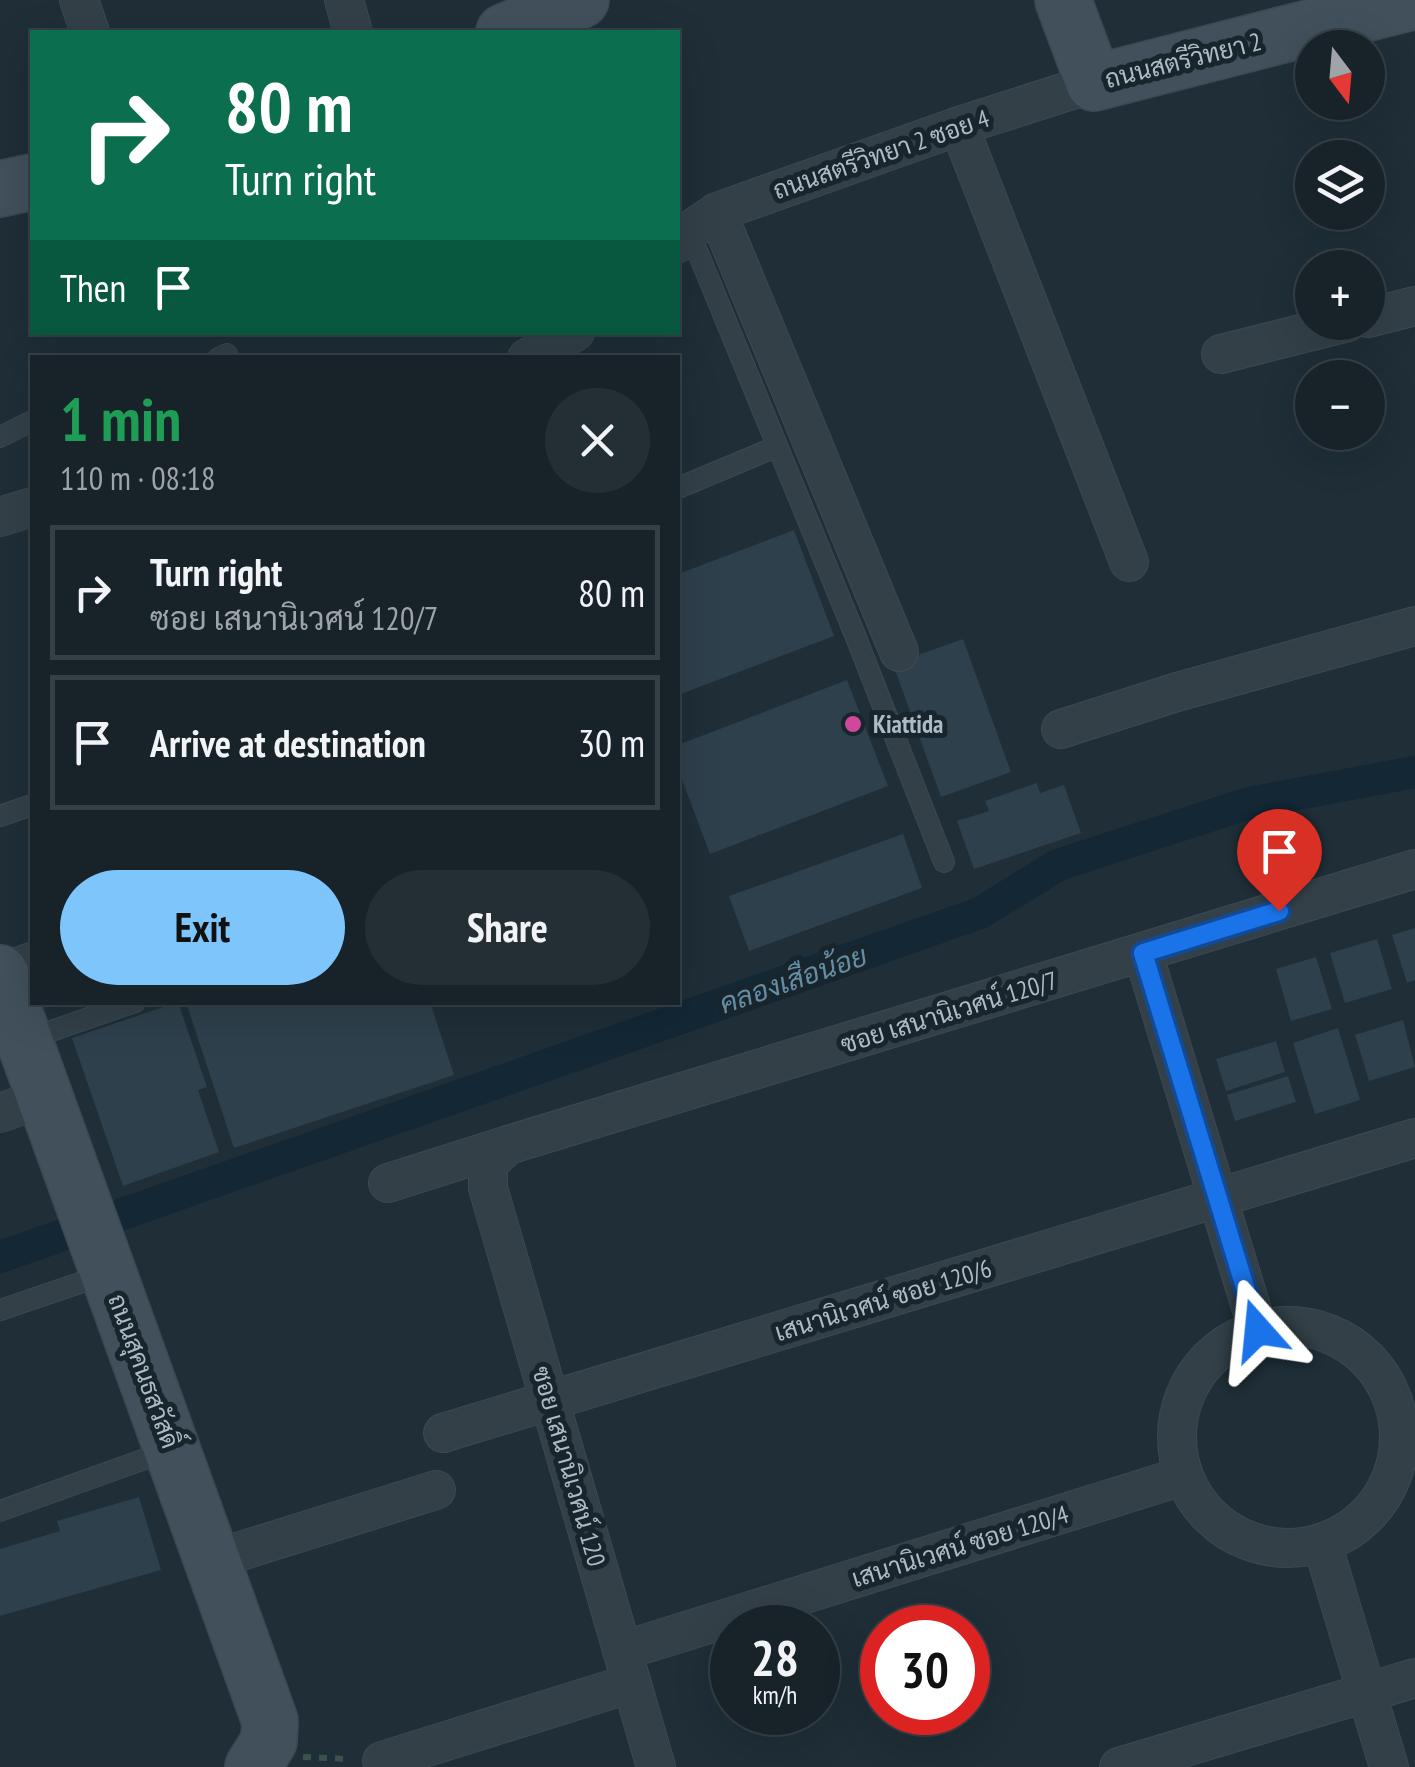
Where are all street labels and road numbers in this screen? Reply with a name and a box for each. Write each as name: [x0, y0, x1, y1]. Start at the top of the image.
street label: ถนนสตรีวิทยา 2: [1101, 25, 1265, 95]
street label: ถนนสตรีวิทยา 2 ซอย 4: [769, 102, 993, 206]
street label: ซอย เสนานิเวศน์ 120/7: [836, 963, 1061, 1060]
street label: เสนานิเวศน์ ซอย 120/6: [770, 1251, 995, 1348]
street label: ถนนสุคนธสวัสดิ์: [99, 1287, 193, 1453]
street label: ซอย เสนานิเวศน์ 120: [525, 1362, 614, 1570]
street label: เสนานิเวศน์ ซอย 120/4: [847, 1497, 1072, 1594]

